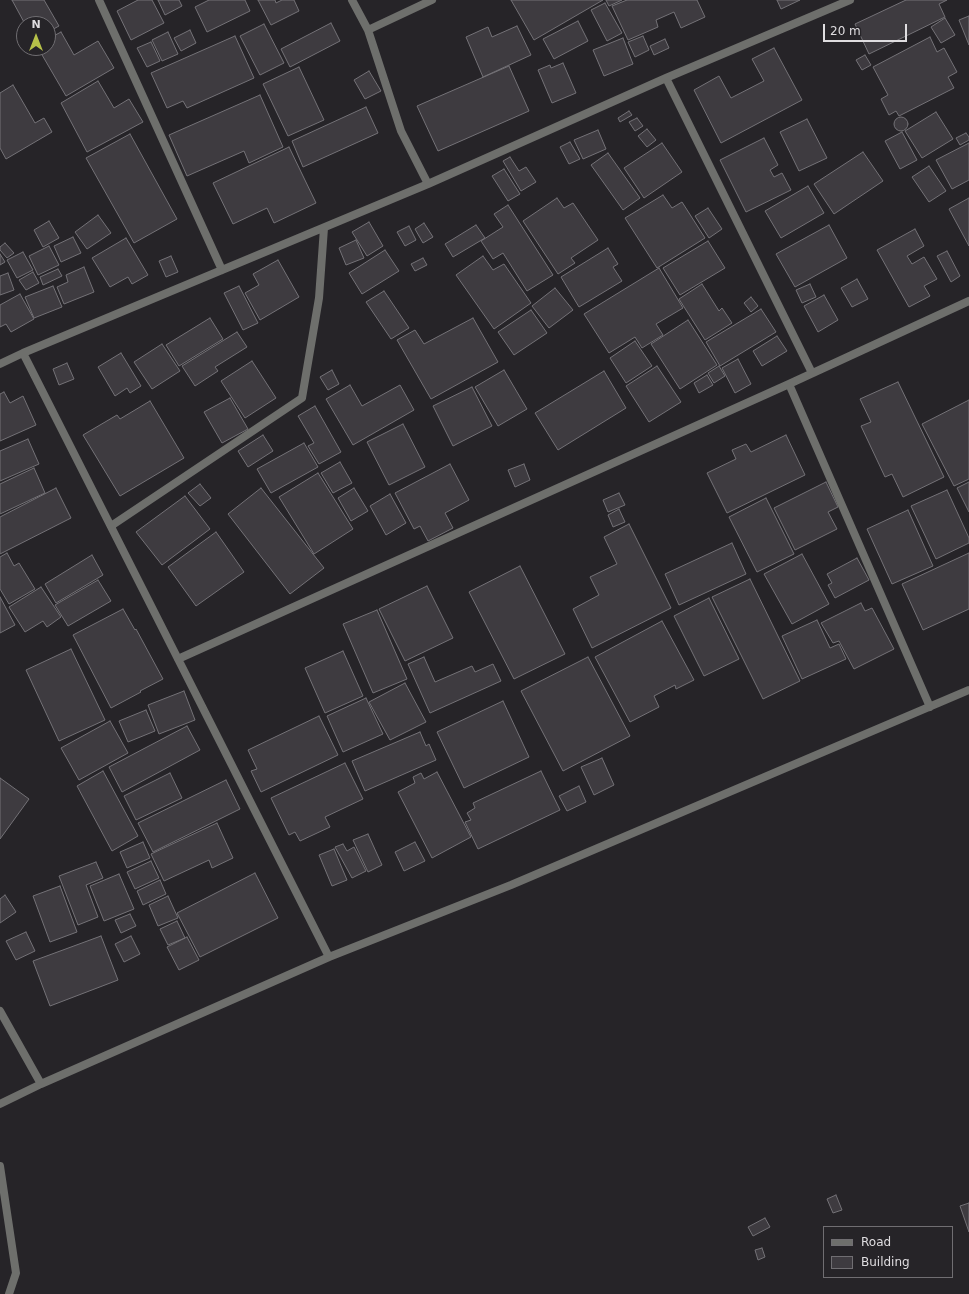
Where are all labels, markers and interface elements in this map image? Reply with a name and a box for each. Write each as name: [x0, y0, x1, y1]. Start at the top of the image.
north arrow: [16, 16, 56, 56]
scale bar: [825, 16, 909, 42]
text: N: [31, 18, 41, 31]
text: 20 m: [830, 24, 861, 38]
legend: [823, 1226, 953, 1278]
text: Road: [861, 1235, 891, 1249]
text: Building: [861, 1255, 910, 1269]

